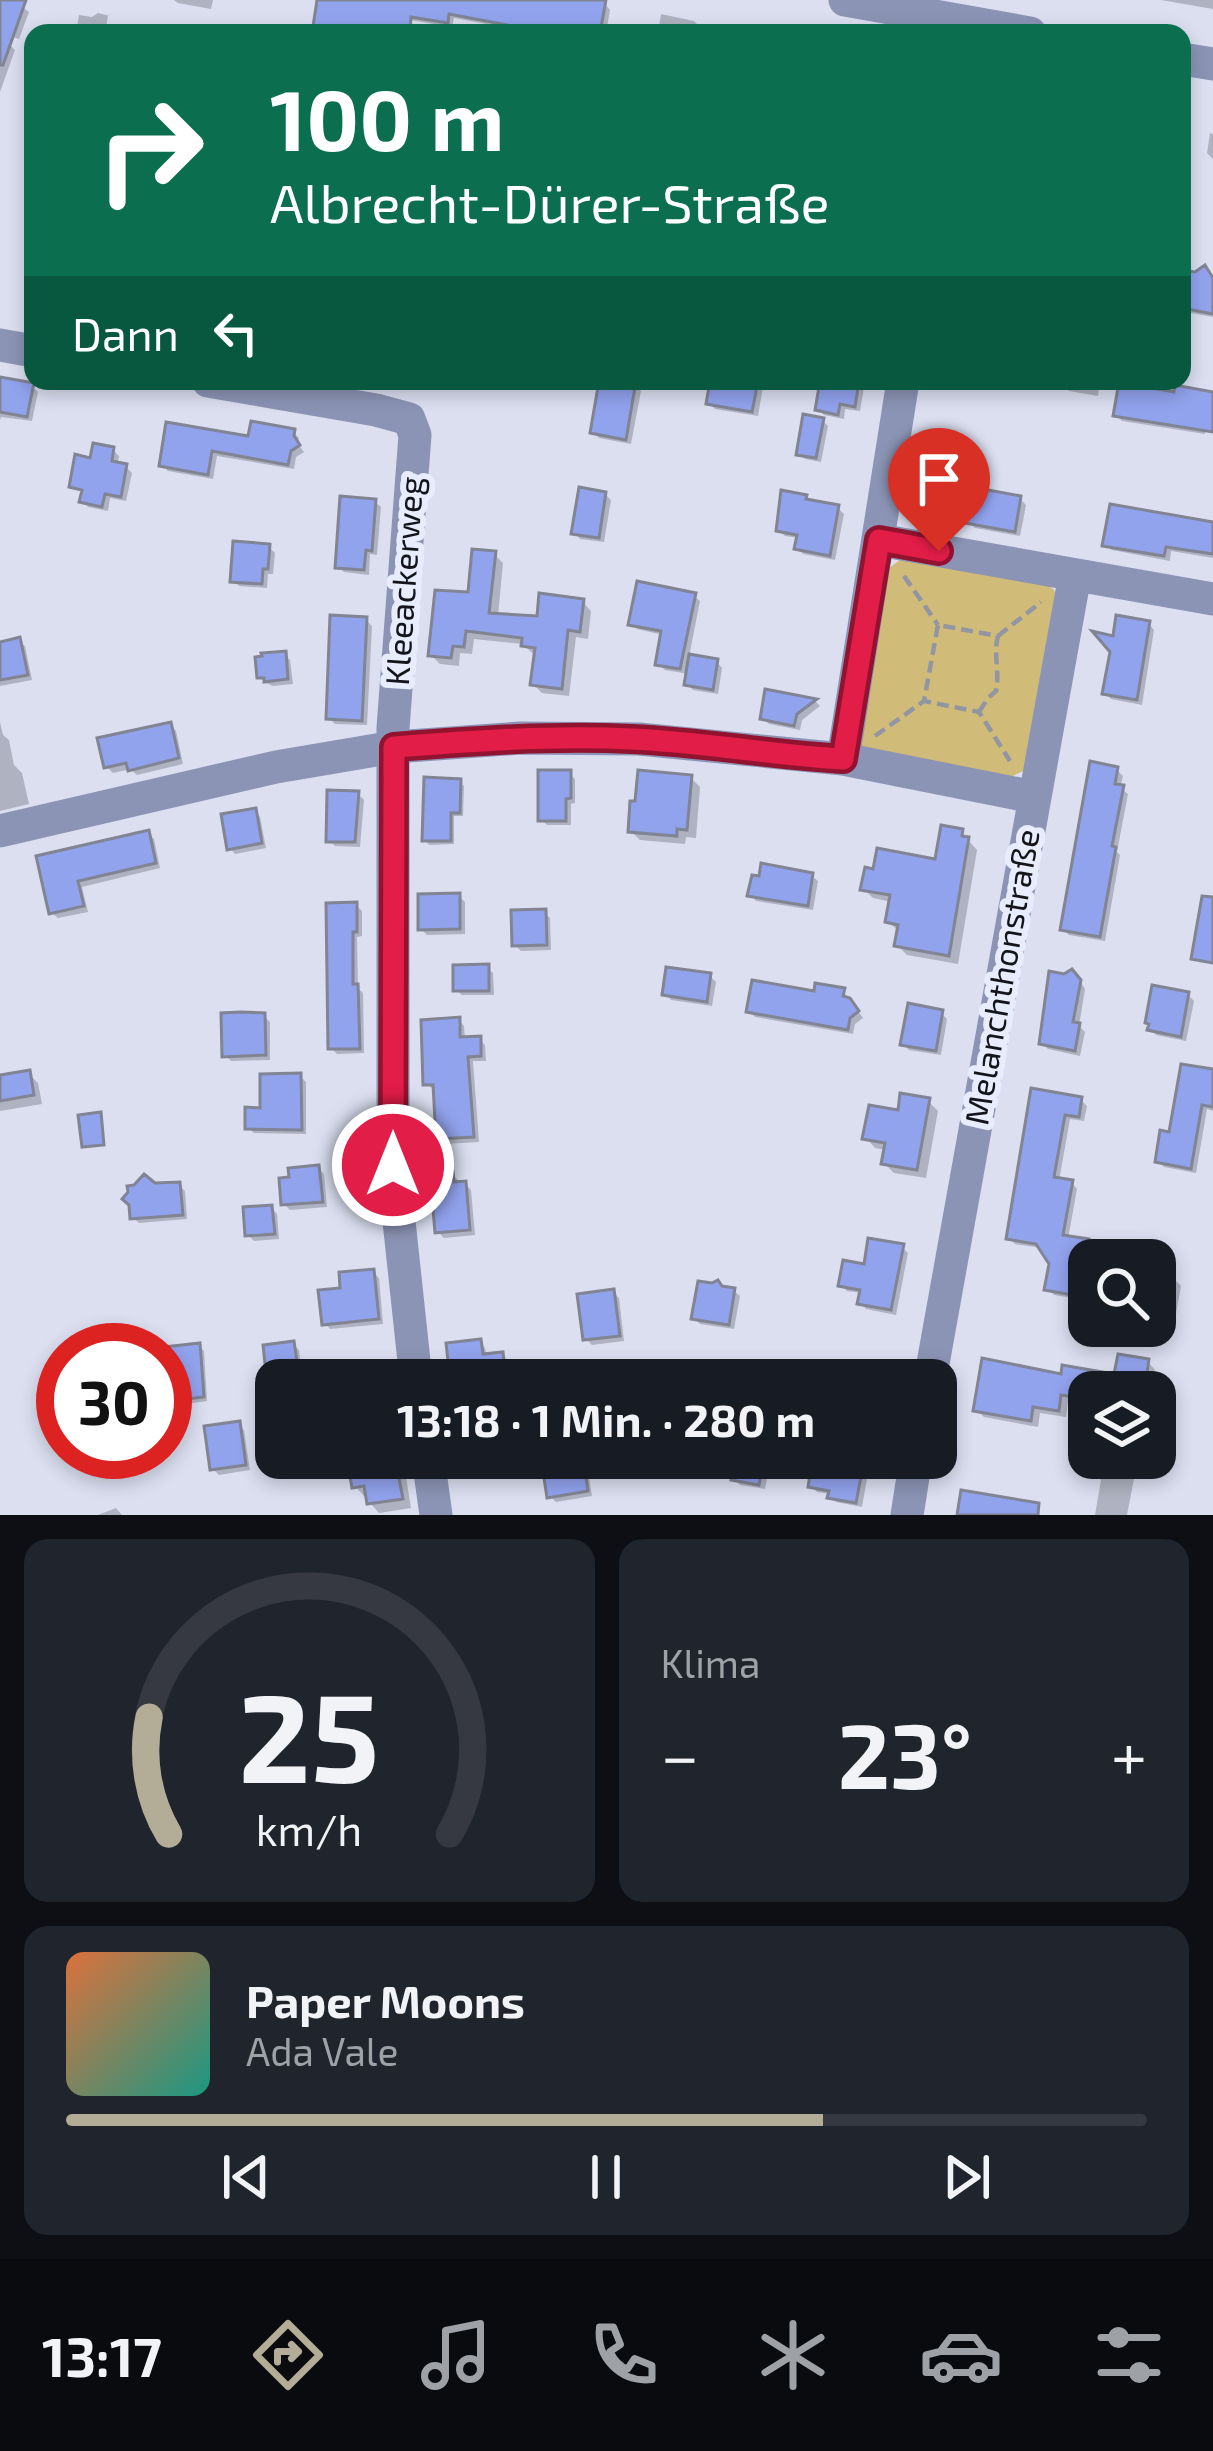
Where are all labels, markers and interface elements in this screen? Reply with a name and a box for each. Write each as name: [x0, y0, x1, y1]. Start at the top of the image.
text: 100 m: [270, 67, 504, 168]
icon: right: [72, 72, 228, 228]
text: Albrecht-Dürer-Straße: [270, 169, 829, 234]
icon: left: [203, 300, 269, 366]
text: Dann: [72, 306, 179, 360]
pin: [888, 428, 990, 551]
icon: arrive: [906, 446, 972, 512]
street label: Kleeackerweg: [376, 475, 430, 687]
street label: Melanchthonstraße: [955, 826, 1047, 1128]
position arrow: [330, 1102, 456, 1228]
map controls: [1068, 1239, 1176, 1479]
button: search: [1068, 1239, 1176, 1347]
speed limit sign: 30: [36, 1323, 192, 1479]
button: layers: [1068, 1371, 1176, 1479]
text: 13:18 · 1 Min. · 280 m: [397, 1392, 815, 1446]
text: Klima: [661, 1639, 760, 1686]
text: 25: [239, 1658, 380, 1808]
text: 23°: [838, 1699, 972, 1807]
text: −: [661, 1714, 699, 1793]
text: +: [1111, 1714, 1147, 1793]
text: km/h: [256, 1802, 362, 1854]
text: Paper Moons: [246, 1973, 525, 2027]
text: Ada Vale: [246, 2027, 398, 2074]
icon: previous: [213, 2144, 279, 2210]
icon: pause: [573, 2144, 639, 2210]
icon: next: [934, 2144, 1000, 2210]
icon: directions: [246, 2313, 330, 2397]
icon: music: [414, 2313, 498, 2397]
icon: phone: [582, 2313, 666, 2397]
icon: climate: [751, 2313, 835, 2397]
icon: car: [919, 2313, 1003, 2397]
icon: filters: [1087, 2313, 1171, 2397]
text: 13:17: [42, 2323, 162, 2388]

